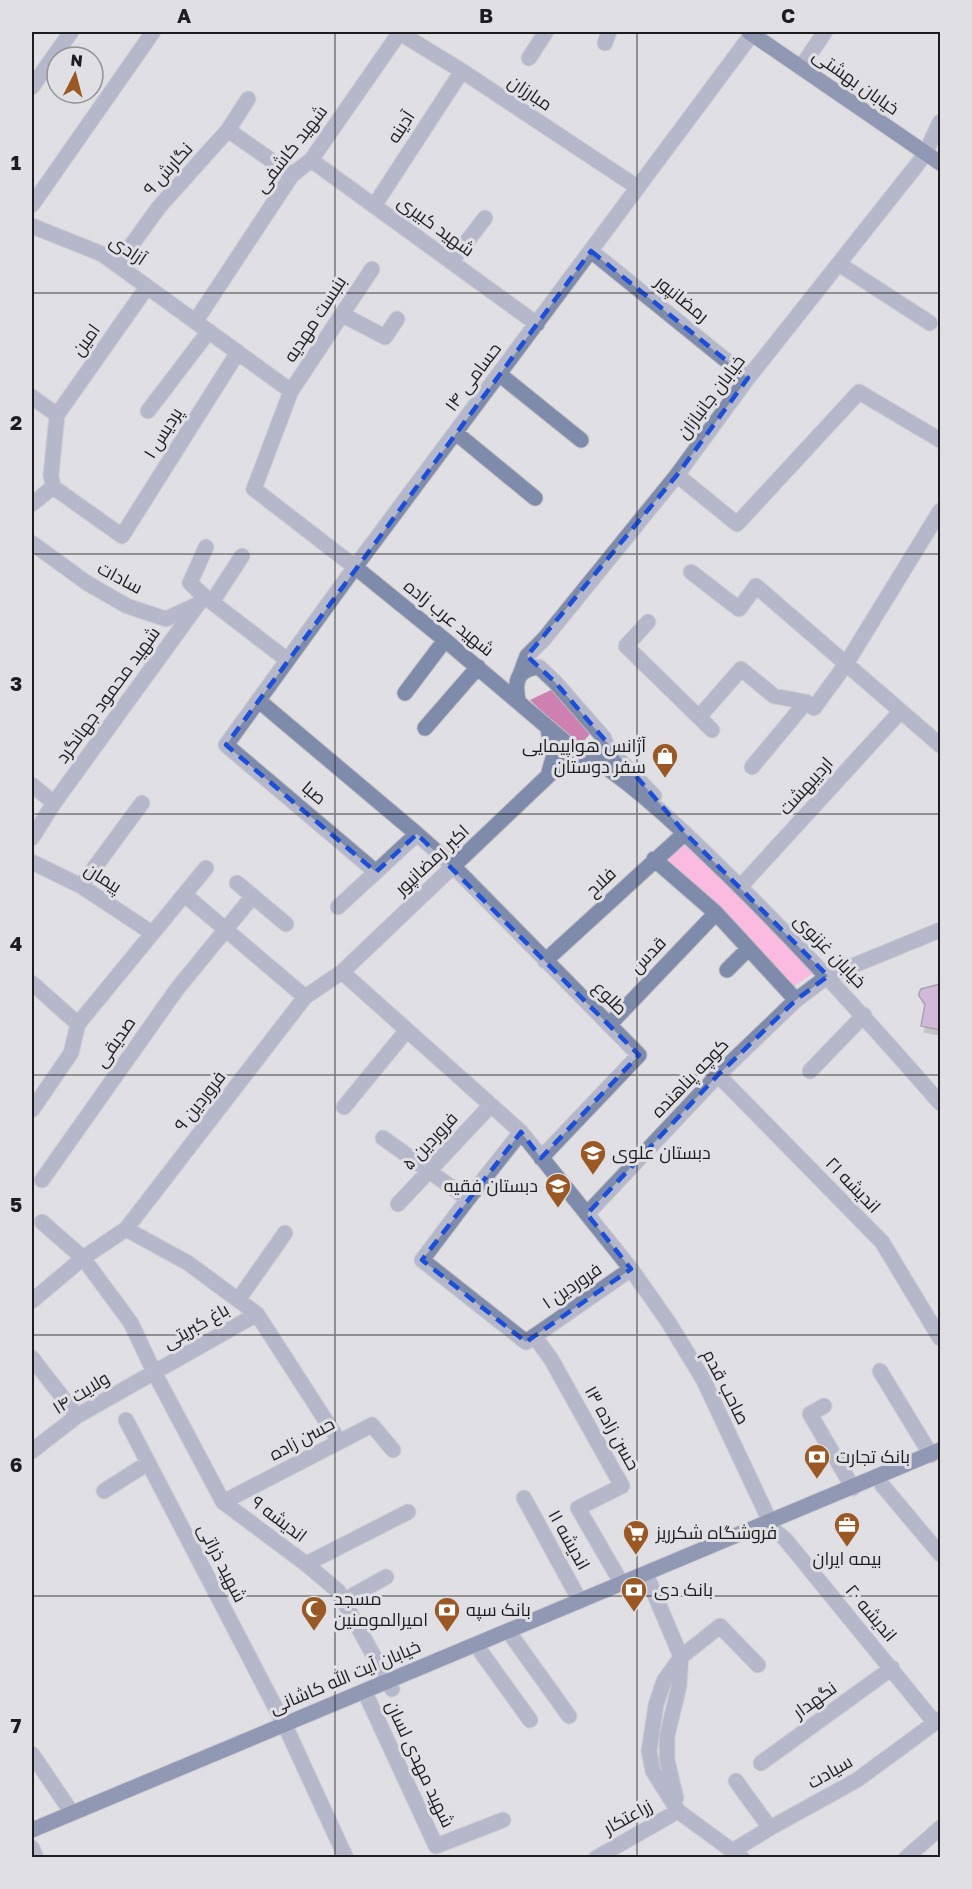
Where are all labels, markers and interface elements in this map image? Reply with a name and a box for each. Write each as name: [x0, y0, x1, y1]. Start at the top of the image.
text: A: [177, 3, 191, 27]
text: B: [479, 3, 493, 27]
text: C: [781, 3, 795, 27]
street label: خیابان بهشتی: [808, 43, 904, 120]
north arrow: [45, 45, 105, 105]
text: N: [69, 50, 84, 71]
street label: مبارزان: [504, 69, 557, 116]
street label: شهید کاشفی: [249, 100, 332, 197]
street label: آدینه: [382, 106, 419, 147]
street label: نگارش ۹: [138, 137, 197, 200]
text: 1: [11, 150, 21, 174]
street label: شهید کبیری: [393, 190, 479, 261]
street label: آزادی: [106, 229, 151, 270]
street label: رمضانپور: [650, 269, 714, 327]
street label: بنبست مهدیه: [278, 271, 351, 366]
street label: امین: [66, 319, 105, 360]
street label: حسامی ۱۴: [439, 338, 506, 416]
street label: خیابان جانبازان: [671, 350, 750, 443]
street label: پردیس ۱: [138, 403, 188, 463]
text: 2: [10, 410, 22, 434]
street label: سادات: [94, 556, 147, 598]
street label: شهید عرب زاده: [399, 574, 499, 661]
street label: شهید محمود جهانگرد: [50, 622, 165, 767]
text: 3: [10, 671, 22, 695]
place label: آژانس هواپیمایی سفر دوستان: [522, 734, 646, 778]
shop icon: آژانس هواپیمایی سفر دوستان: [650, 741, 680, 779]
street label: اردیبهشت: [774, 752, 838, 820]
street label: صبا: [298, 776, 331, 809]
street label: اکبر رمضانپور: [389, 819, 474, 901]
street label: پیمان: [80, 857, 126, 899]
street label: فلاح: [581, 862, 621, 902]
street label: خیابان غزنوی: [789, 909, 871, 993]
text: 4: [10, 931, 22, 955]
street label: قدس: [625, 931, 671, 978]
street label: طلوع: [588, 976, 632, 1020]
street label: صدیقی: [89, 1012, 140, 1072]
street label: کوچه پناهنده: [646, 1033, 734, 1123]
street label: فروردین ۹: [169, 1066, 230, 1136]
street label: فروردین ۵: [397, 1107, 462, 1175]
school or university icon: دبستان علوی: [578, 1138, 608, 1176]
place label: دبستان علوی: [612, 1141, 711, 1164]
street label: اندیشه ۲۱: [822, 1152, 886, 1217]
school or university icon: دبستان فقیه: [543, 1171, 573, 1209]
place label: دبستان فقیه: [444, 1174, 538, 1197]
text: 5: [10, 1192, 22, 1216]
street label: فروردین ۱: [538, 1257, 606, 1314]
street label: باغ کبریتی: [159, 1297, 233, 1355]
street label: صاحب قدم: [697, 1345, 755, 1429]
street label: ولایت ۱۴: [48, 1366, 114, 1419]
street label: حسن زاده ۱۳: [580, 1381, 645, 1474]
street label: حسن زاده: [265, 1412, 339, 1465]
bank icon: بانک تجارت: [802, 1442, 832, 1480]
place label: بانک تجارت: [836, 1445, 910, 1468]
text: 6: [10, 1452, 22, 1476]
street label: اندیشه ۹: [248, 1490, 312, 1546]
street label: اندیشه ۱۱: [544, 1505, 595, 1574]
office icon: بیمه ایران: [832, 1510, 862, 1548]
supermarket icon: فروشگاه شکرریز: [621, 1518, 651, 1556]
street label: شهید ذراتی: [193, 1520, 252, 1606]
place label: فروشگاه شکرریز: [655, 1521, 777, 1544]
place label: بیمه ایران: [812, 1547, 882, 1570]
bank icon: بانک دی: [619, 1575, 649, 1613]
place label: بانک دی: [654, 1578, 713, 1601]
street label: اندیشه ۲۰: [841, 1579, 902, 1646]
place label: مسجد امیرالمومنین: [334, 1587, 428, 1631]
mosque icon: مسجد امیرالمومنین: [299, 1594, 329, 1632]
bank icon: بانک سپه: [432, 1595, 462, 1633]
place label: بانک سپه: [466, 1598, 531, 1621]
street label: خیابان آیت الله کاشانی: [266, 1634, 424, 1719]
street label: نگهدار: [787, 1676, 841, 1724]
street label: شهید مهدی لسان: [381, 1697, 460, 1831]
text: 7: [11, 1713, 22, 1737]
street label: سیادت: [803, 1750, 856, 1793]
street label: زراعتکار: [598, 1794, 656, 1840]

